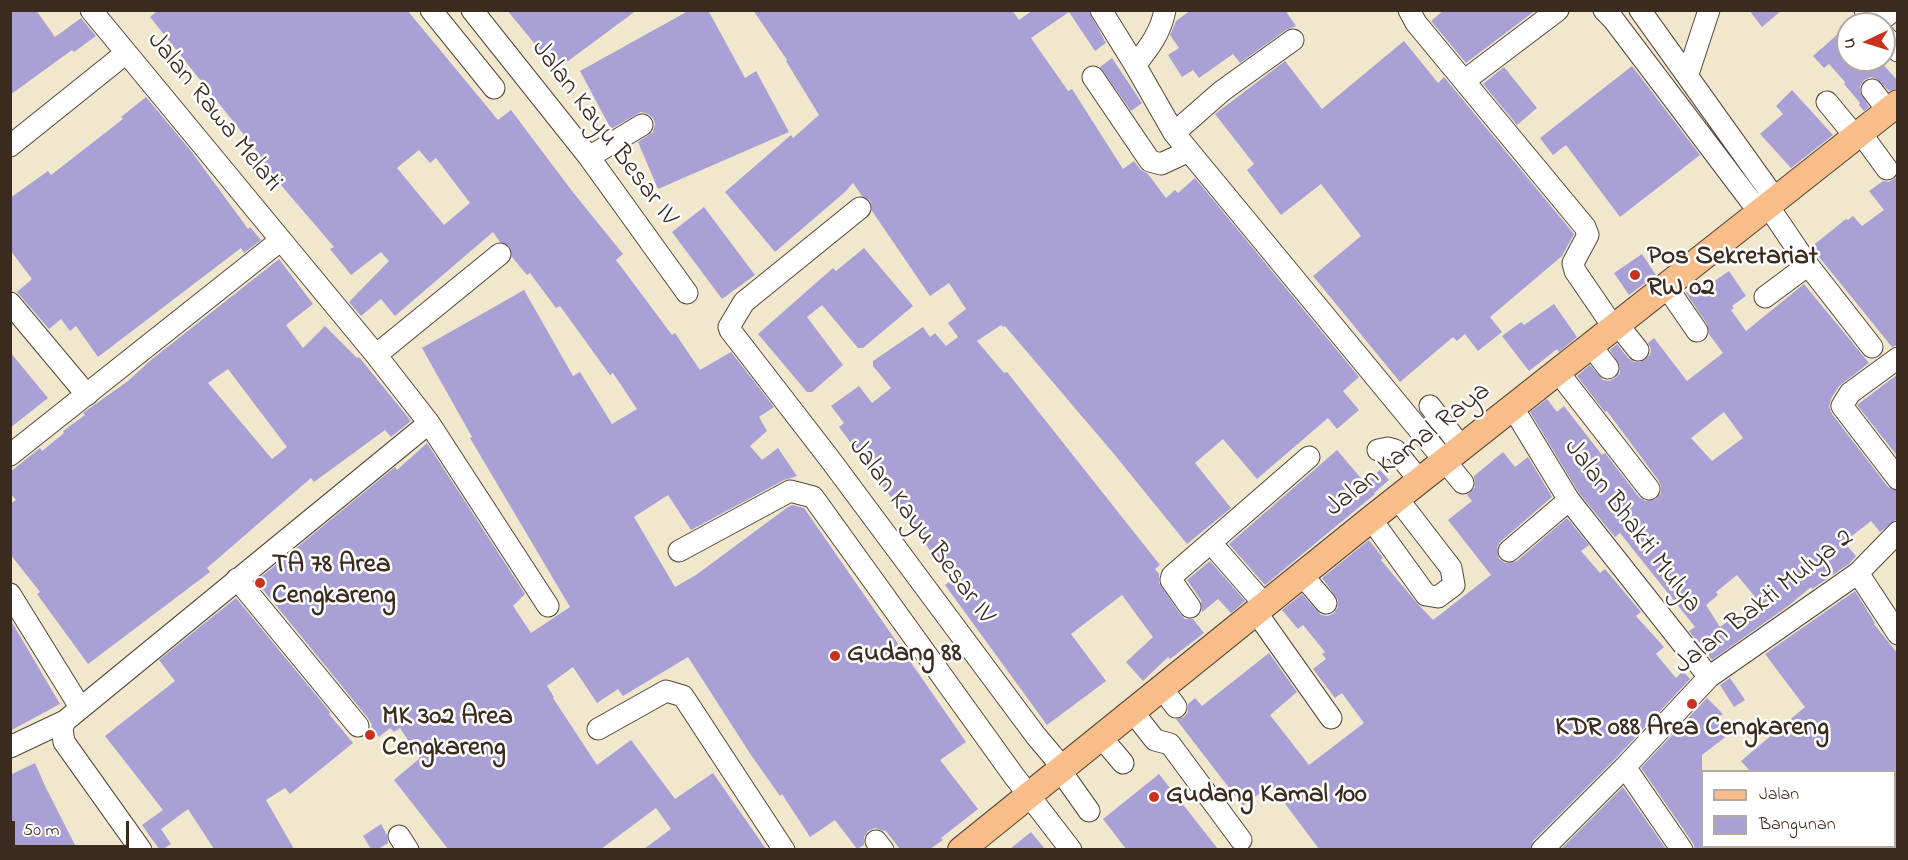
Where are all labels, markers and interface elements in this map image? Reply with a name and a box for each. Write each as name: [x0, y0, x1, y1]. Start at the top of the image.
north arrow: [1836, 12, 1896, 72]
street label: Jalan Rawa Melati: [138, 26, 288, 200]
street label: Jalan Kayu Besar IV: [523, 35, 683, 233]
text: U: [1838, 37, 1862, 49]
place label: Pos Sekretariat RW 02: [1647, 243, 1818, 306]
marker: Pos Sekretariat RW 02: [1628, 268, 1642, 282]
street label: Jalan Kamal Raya: [1320, 377, 1498, 525]
street label: Jalan Kayu Besar IV: [840, 433, 1000, 631]
street label: Jalan Bhakti Mulya: [1555, 434, 1707, 620]
street label: Jalan Bakti Mulya 2: [1669, 523, 1861, 683]
place label: TA 78 Area Cengkareng: [272, 551, 396, 614]
marker: TA 78 Area Cengkareng: [253, 576, 267, 590]
place label: Gudang 88: [847, 640, 962, 672]
marker: Gudang 88: [828, 649, 842, 663]
marker: KDR 088 Area Cengkareng: [1685, 697, 1699, 711]
place label: MK 302 Area Cengkareng: [382, 703, 513, 766]
place label: KDR 088 Area Cengkareng: [1555, 714, 1829, 746]
marker: MK 302 Area Cengkareng: [363, 728, 377, 742]
legend: [1701, 770, 1896, 848]
place label: Gudang Kamal 100: [1166, 781, 1367, 813]
text: Jalan: [1759, 782, 1799, 808]
marker: Gudang Kamal 100: [1147, 790, 1161, 804]
scale bar: [15, 809, 132, 847]
text: Bangunan: [1759, 812, 1836, 838]
text: 50 m: [23, 818, 60, 844]

